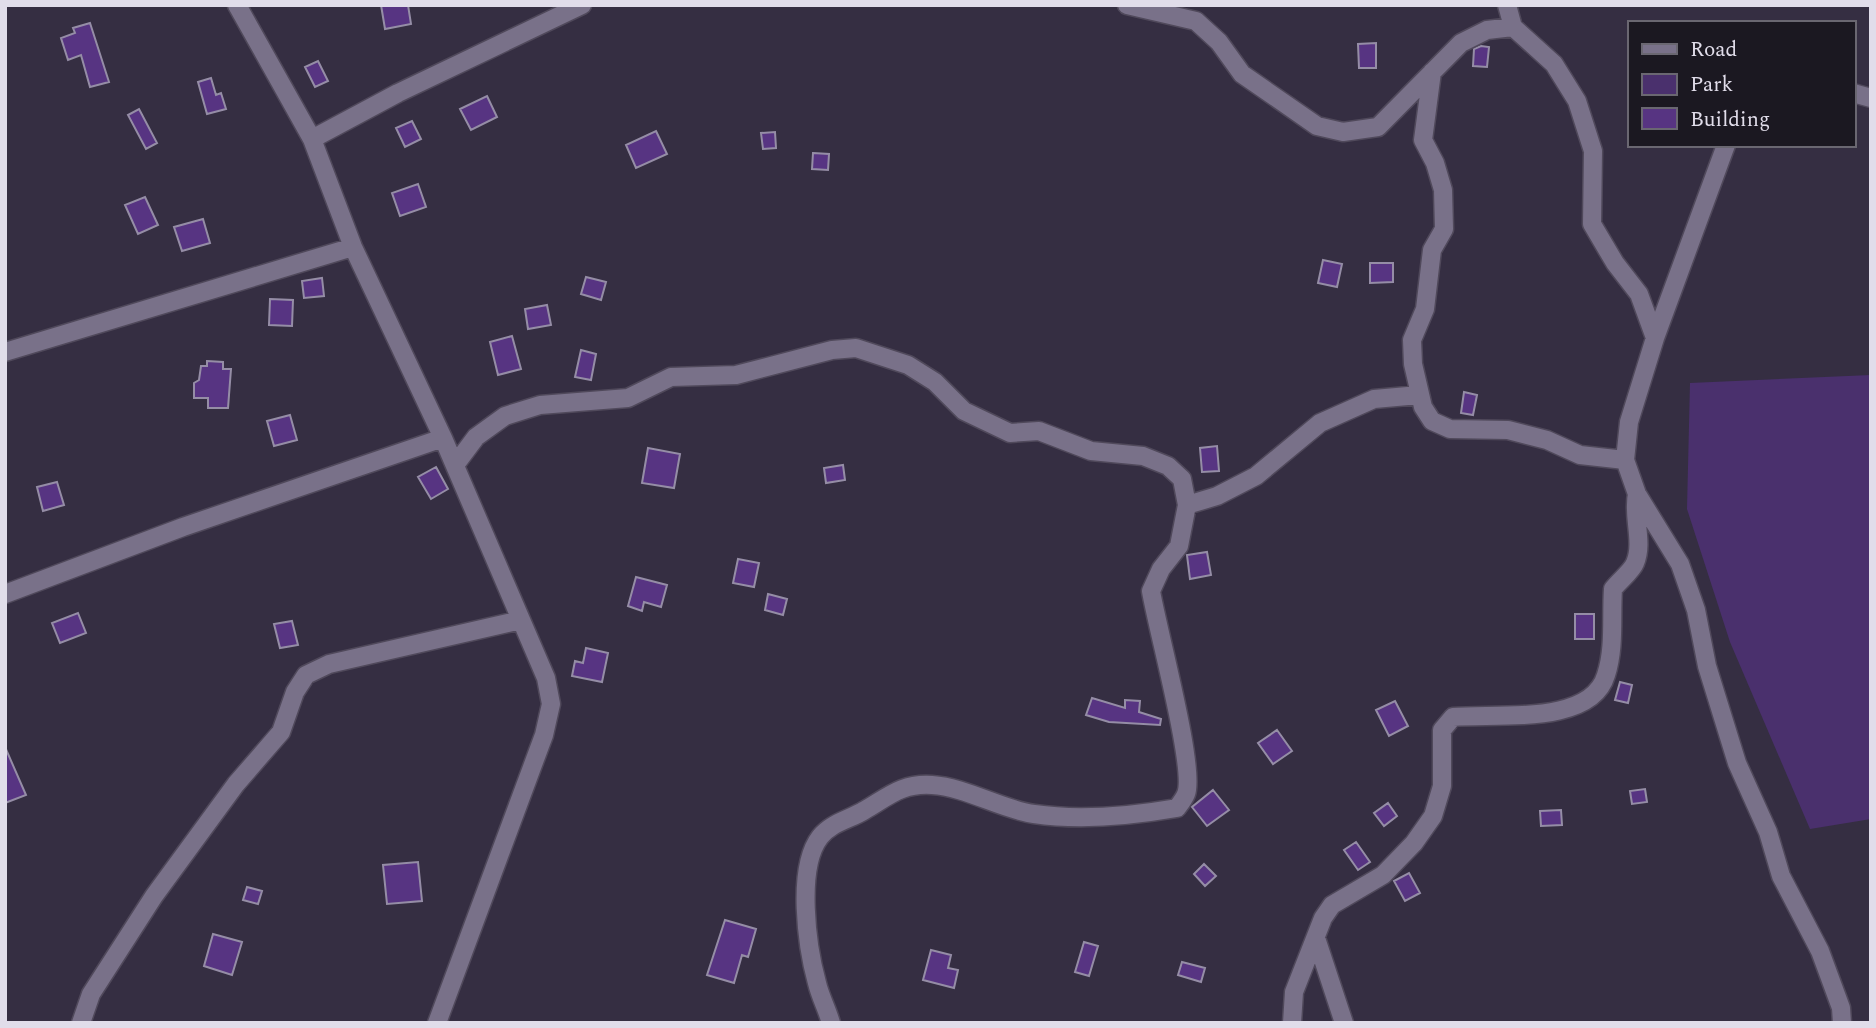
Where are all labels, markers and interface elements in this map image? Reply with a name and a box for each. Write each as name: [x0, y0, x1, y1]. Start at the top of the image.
legend: [1628, 21, 1855, 147]
text: Road: [1690, 34, 1737, 66]
text: Park: [1690, 69, 1734, 101]
text: Building: [1690, 104, 1770, 136]

